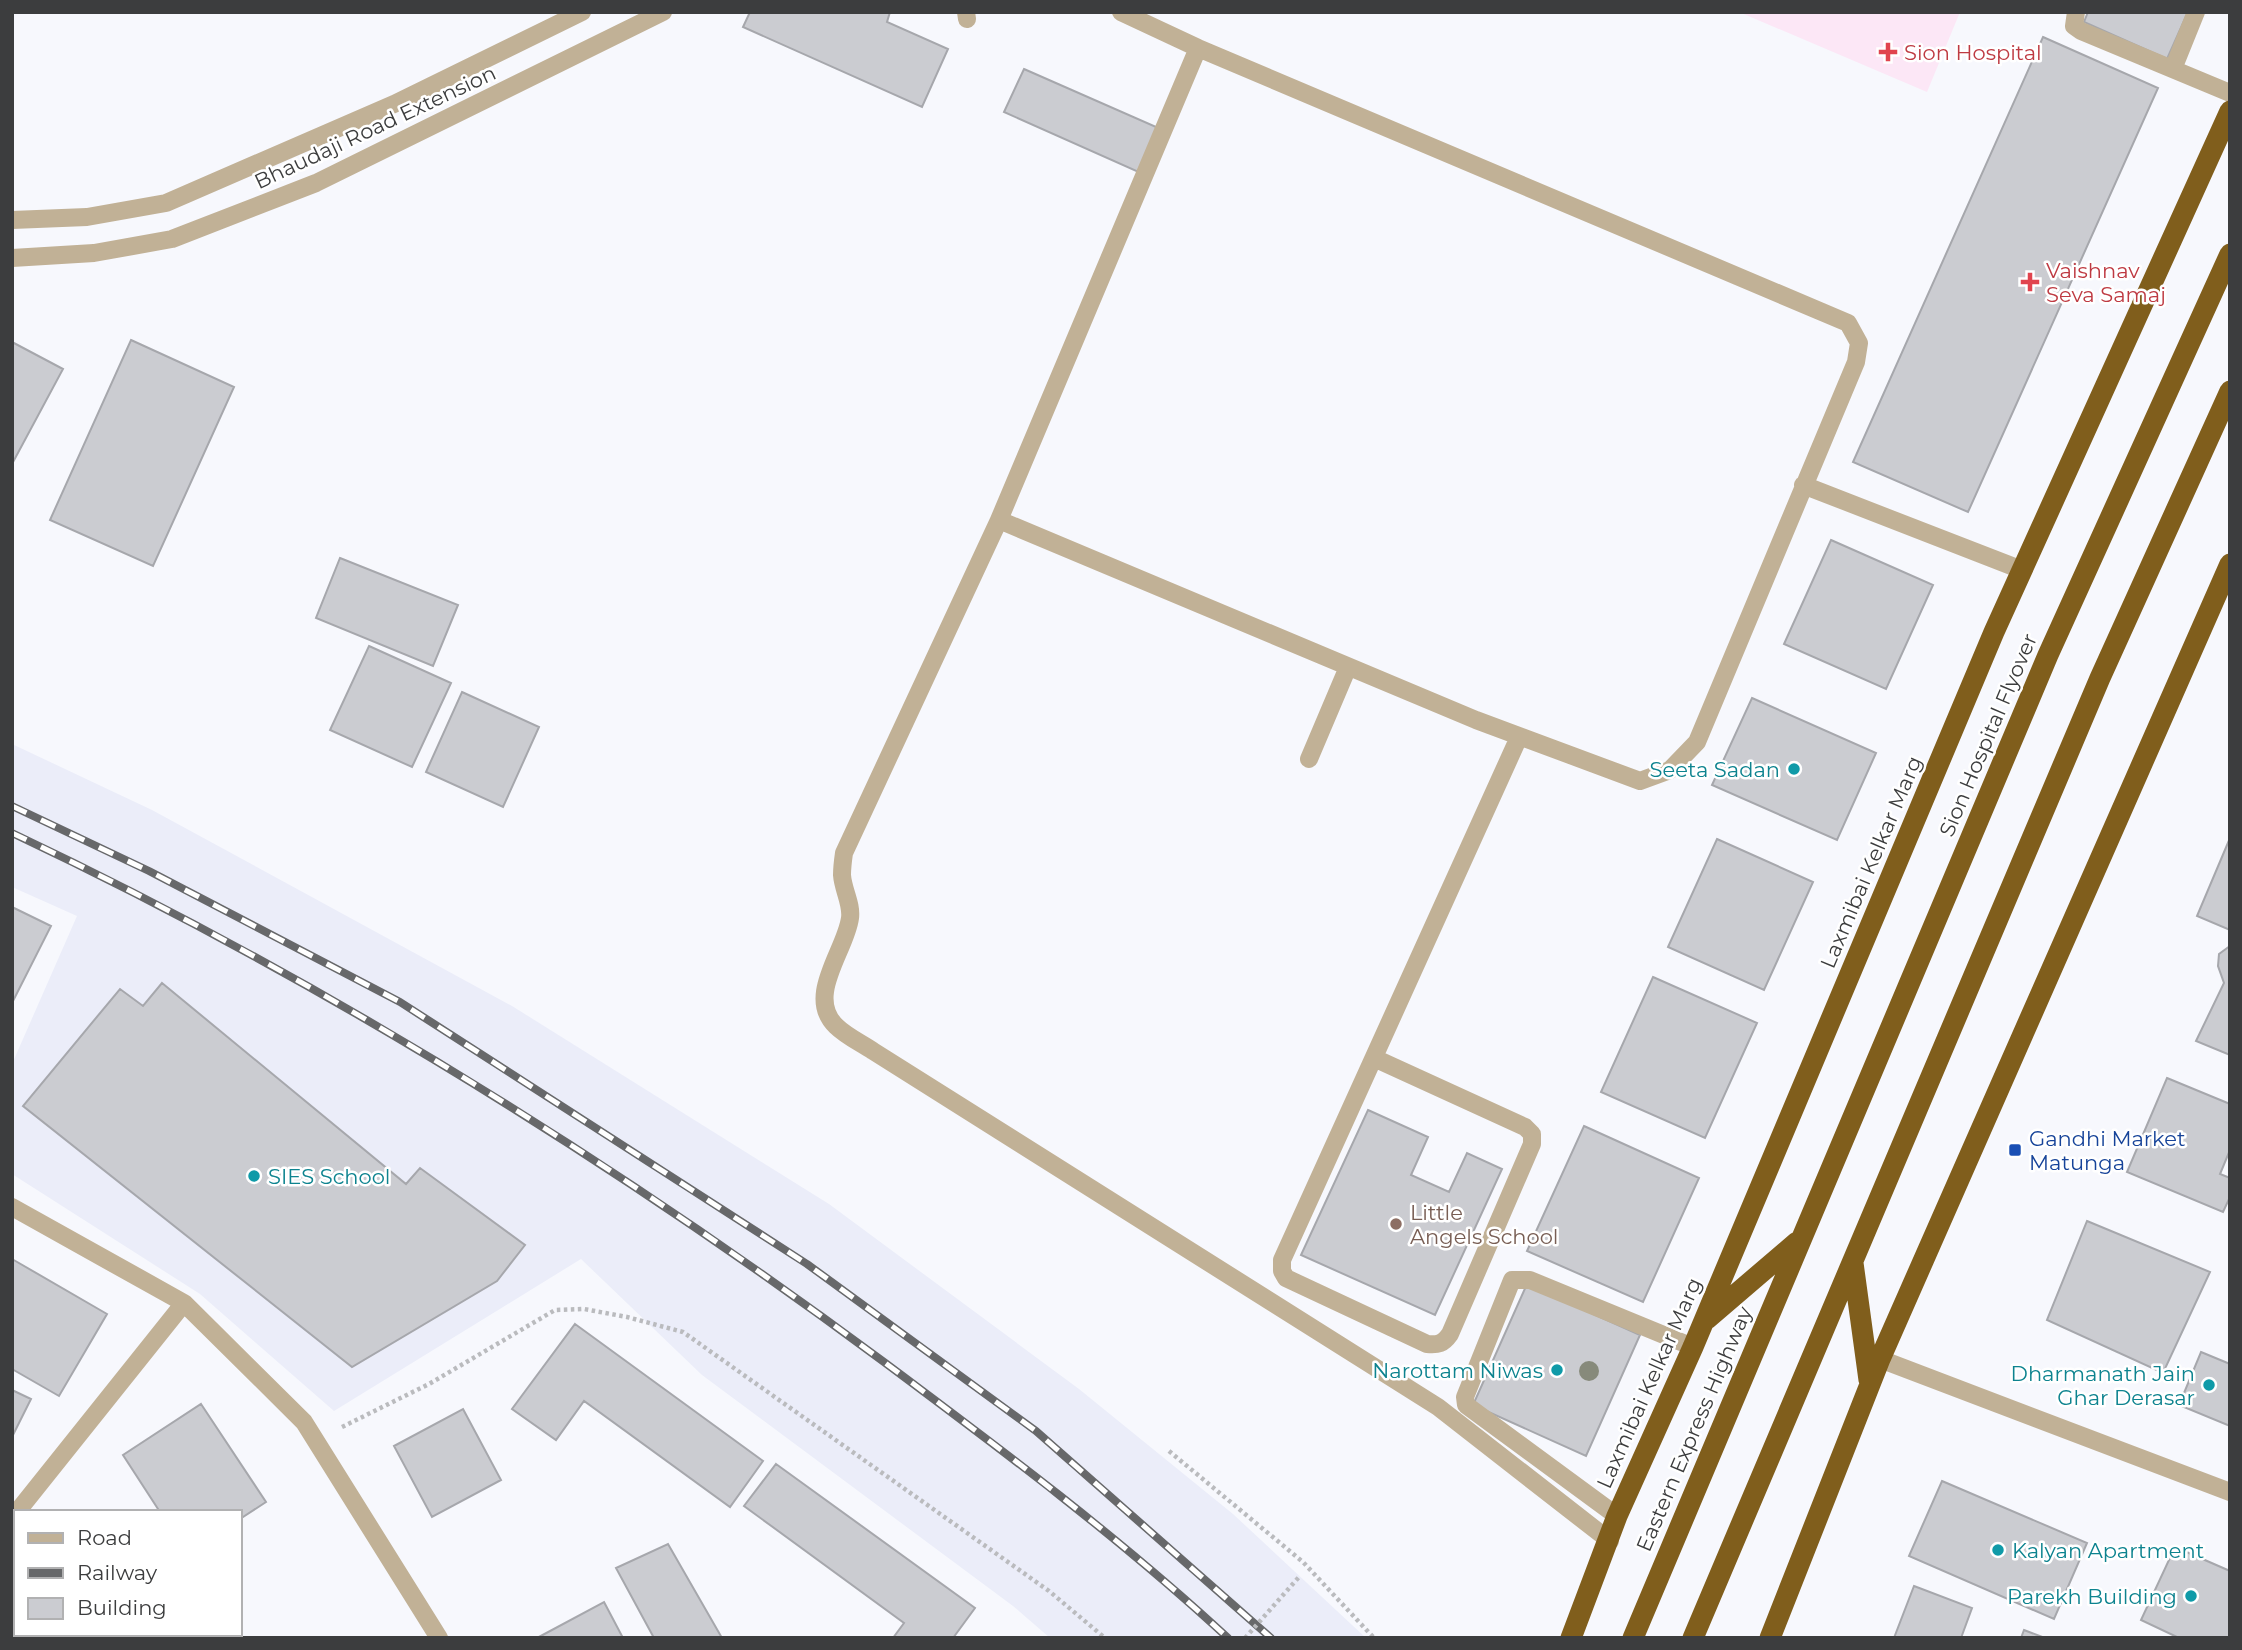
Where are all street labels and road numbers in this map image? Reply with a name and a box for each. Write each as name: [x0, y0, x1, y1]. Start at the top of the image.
street label: Bhaudaji Road Extension: [250, 60, 500, 194]
street label: Sion Hospital Flyover: [1934, 630, 2042, 840]
street label: Laxmibai Kelkar Marg: [1815, 752, 1927, 972]
street label: Laxmibai Kelkar Marg: [1591, 1274, 1707, 1492]
street label: Eastern Express Highway: [1631, 1302, 1757, 1555]

